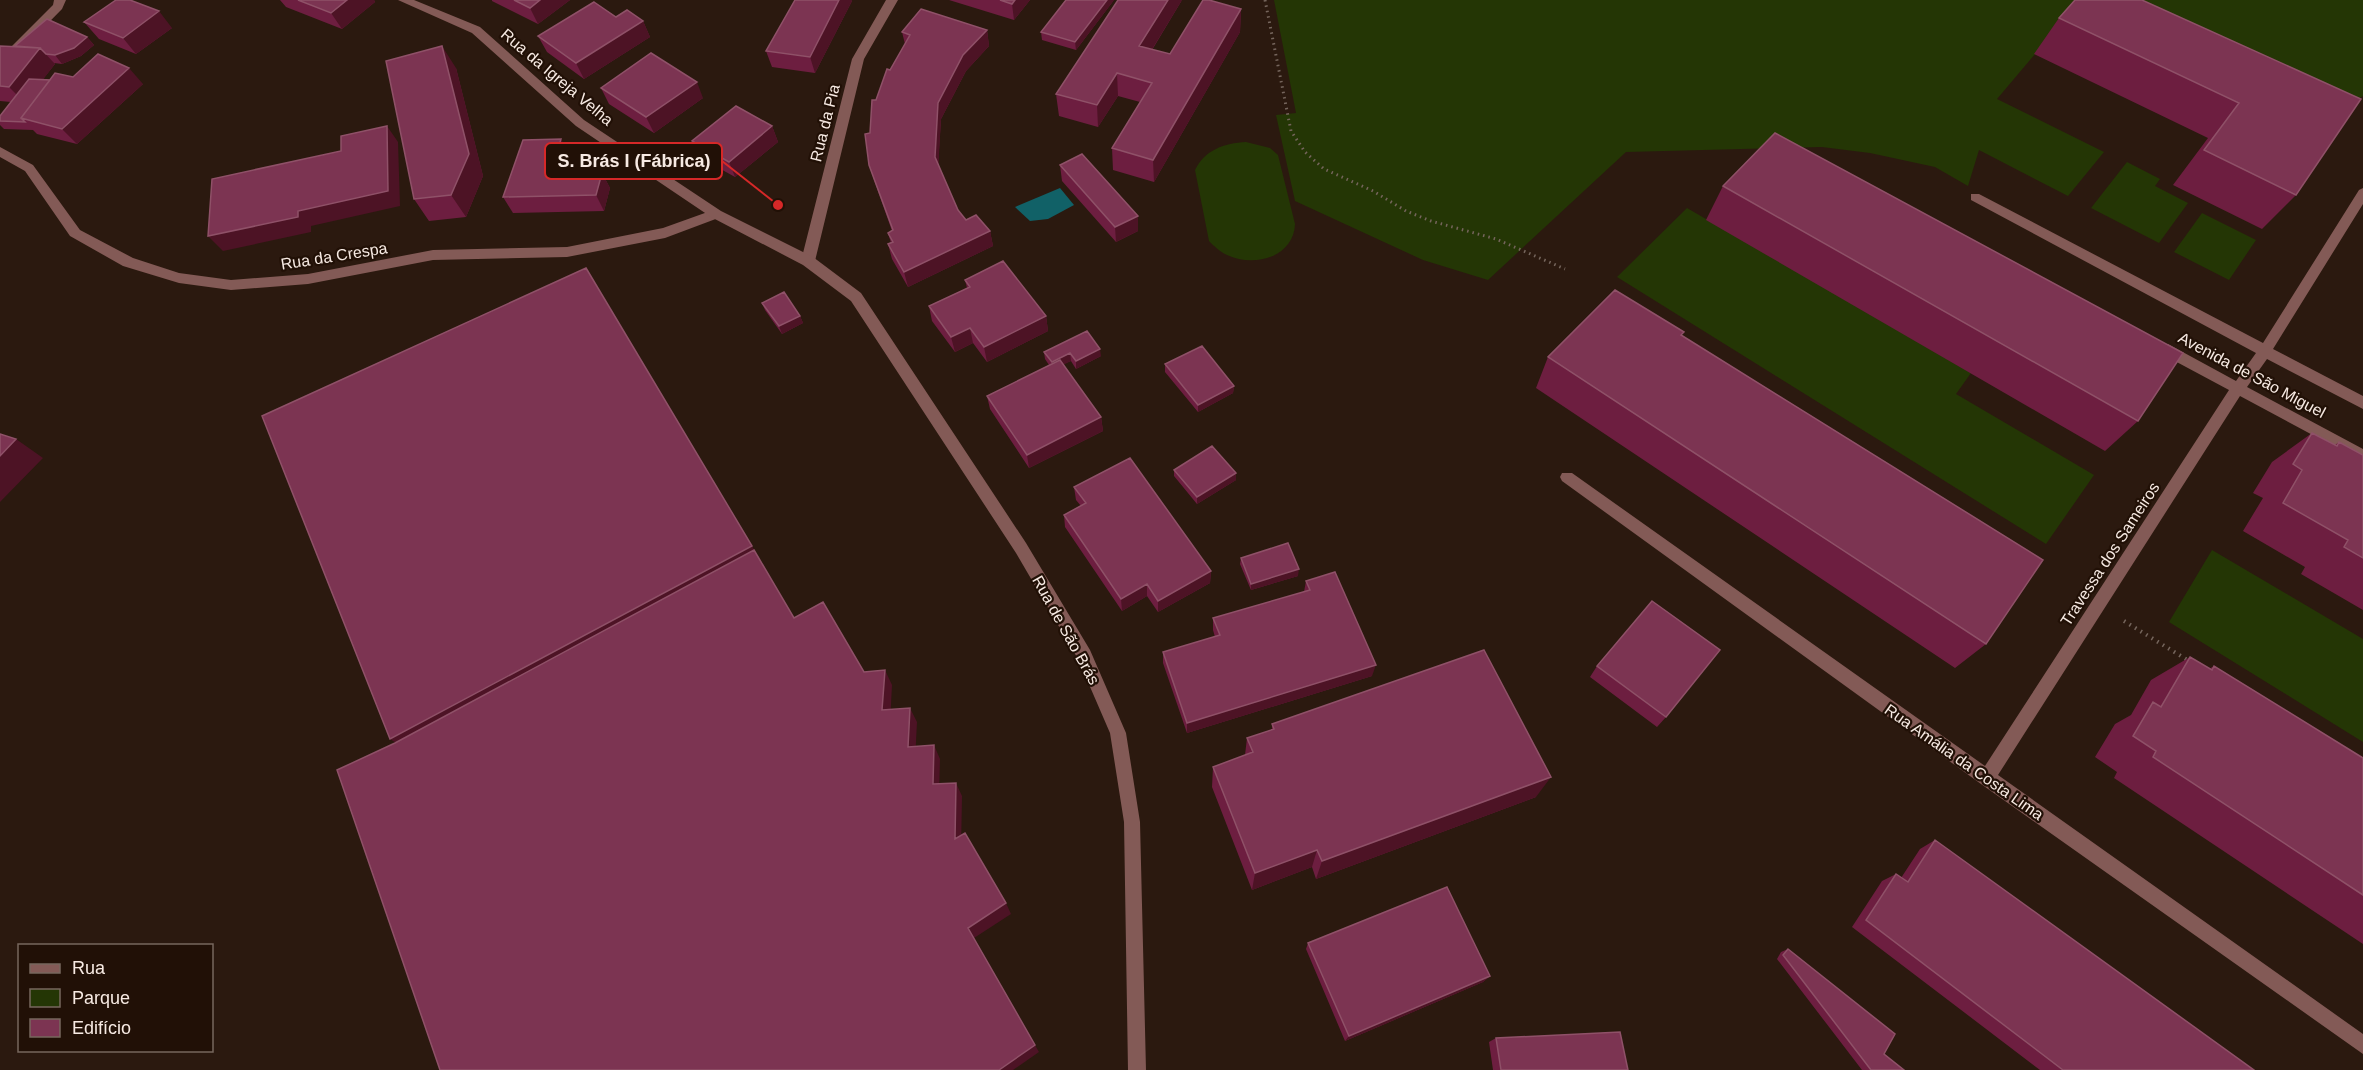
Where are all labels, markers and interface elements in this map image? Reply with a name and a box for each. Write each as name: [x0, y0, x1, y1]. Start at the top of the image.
street label: Rua da Igreja Velha: [498, 25, 616, 129]
street label: Rua da Pia: [807, 82, 843, 163]
callout: S. Brás I (Fábrica): [545, 143, 722, 179]
text: S. Brás I (Fábrica): [557, 151, 711, 171]
street label: Rua da Crespa: [280, 239, 389, 273]
street label: Avenida de São Miguel: [2175, 329, 2329, 421]
street label: Travessa dos Sameiros: [2057, 479, 2163, 629]
street label: Rua de São Brás: [1029, 573, 1103, 687]
street label: Rua Amália da Costa Lima: [1882, 701, 2047, 823]
legend: [18, 944, 213, 1052]
text: Rua: [72, 958, 106, 978]
text: Parque: [72, 988, 130, 1008]
text: Edifício: [72, 1018, 131, 1038]

